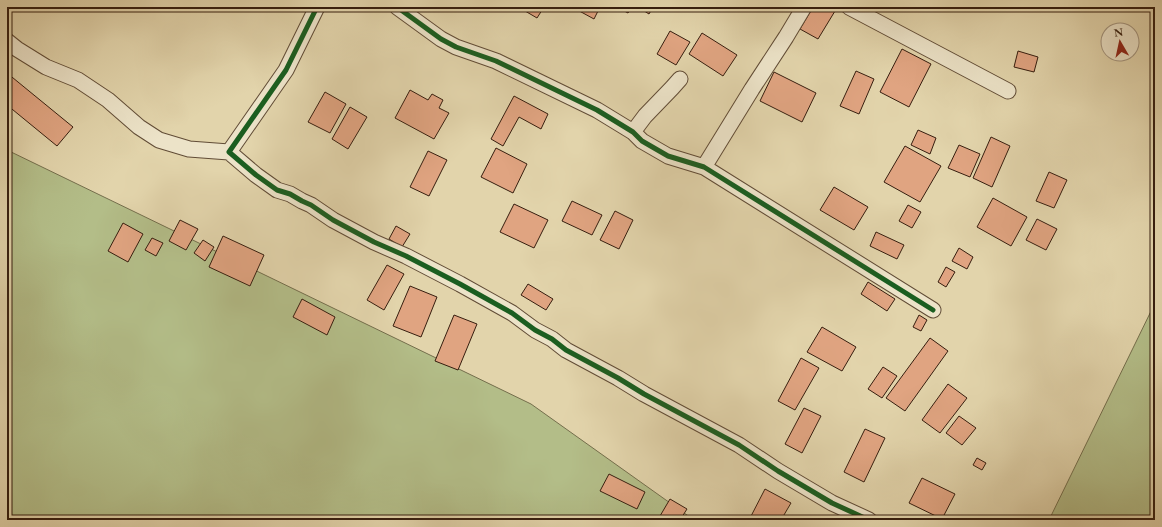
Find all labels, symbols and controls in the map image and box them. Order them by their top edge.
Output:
north arrow [1100,22,1140,62]
text: N [1113,24,1124,40]

